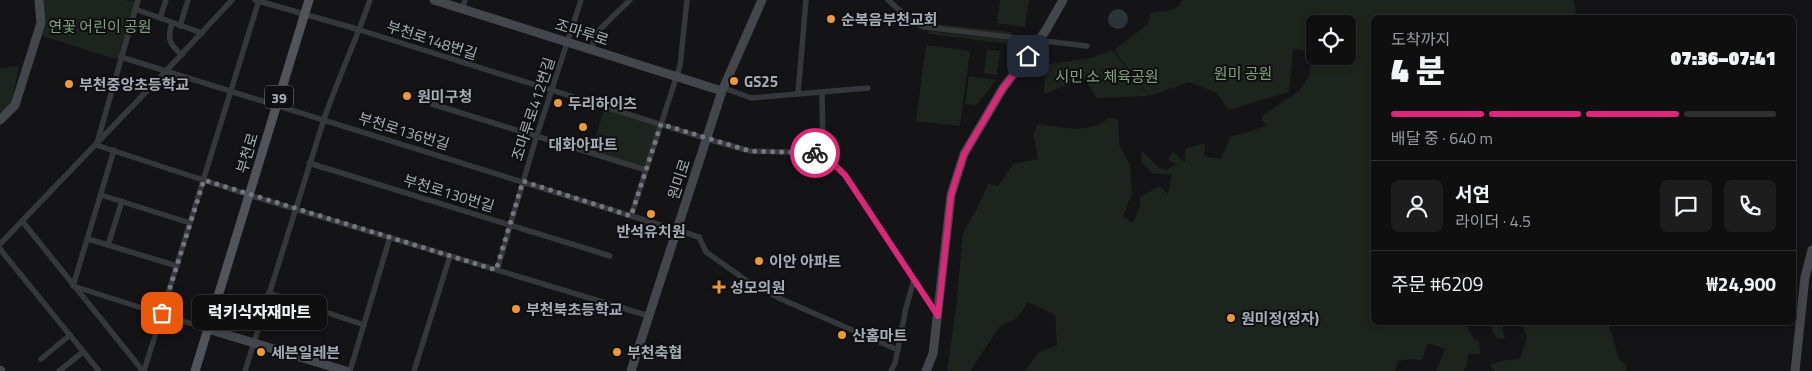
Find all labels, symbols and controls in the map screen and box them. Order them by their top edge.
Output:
place label: 순복음부천교회 [841,8,938,31]
street label: 조마루로 [552,13,612,51]
marker: 순복음부천교회 [825,13,837,25]
park label: 연꽃 어린이 공원 [48,15,152,38]
street label: 부천로148번길 [384,15,480,65]
map controls [1306,15,1356,65]
button: locate [1306,15,1356,65]
text: 도착까지 [1391,27,1450,51]
pin [1007,35,1049,77]
icon: home [1014,42,1042,70]
text: 07:36–07:41 [1671,43,1776,72]
text: 4 분 [1391,46,1445,94]
street label: 조마루로412번길 [505,54,561,164]
park label: 원미 공원 [1214,62,1272,85]
park label: 시민 소 체육공원 [1055,65,1159,88]
place label: GS25 [744,70,778,93]
place label: 부천중앙초등학교 [79,73,190,96]
marker: GS25 [728,75,740,87]
marker: 부천중앙초등학교 [63,78,75,90]
road number: 39 [265,85,293,108]
place label: 원미구청 [417,85,472,108]
marker: 원미구청 [401,90,413,102]
place label: 두리하이츠 [568,92,637,115]
marker: 두리하이츠 [552,97,564,109]
street label: 부천로136번길 [356,106,452,156]
marker: 대화아파트 [577,121,589,133]
text: 배달 중 · 640 m [1391,126,1493,150]
courier [790,128,840,178]
street label: 부천로 [230,130,264,176]
place label: 대화아파트 [548,133,618,156]
icon: bike [801,139,829,167]
street label: 원미로 [662,156,696,202]
street label: 부천로130번길 [401,168,497,218]
text: 서연 [1455,179,1490,208]
button: person [1391,180,1443,232]
button: chat [1660,180,1712,232]
button: phone [1724,180,1776,232]
marker: 반석유치원 [645,208,657,220]
text: 라이더 · 4.5 [1455,209,1531,233]
place label: 반석유치원 [616,220,686,243]
place label: 이안 아파트 [769,250,842,273]
marker: 이안 아파트 [753,255,765,267]
text: 주문 #6209 [1391,269,1483,298]
text: ₩24,900 [1707,269,1776,298]
place label: 성모의원 [730,276,785,299]
marker: 성모의원 [712,280,726,294]
pin [141,292,183,334]
callout: 럭키식자재마트 [192,296,327,330]
place label: 부천북초등학교 [526,298,623,321]
icon: bag [148,299,176,327]
text: 럭키식자재마트 [208,300,311,324]
marker: 부천북초등학교 [510,303,522,315]
place label: 원미정(정자) [1241,307,1320,330]
marker: 원미정(정자) [1225,312,1237,324]
place label: 산홈마트 [852,324,907,347]
marker: 산홈마트 [836,329,848,341]
place label: 세븐일레븐 [271,341,340,364]
place label: 부천축협 [627,341,682,364]
marker: 세븐일레븐 [255,346,267,358]
marker: 부천축협 [611,346,623,358]

